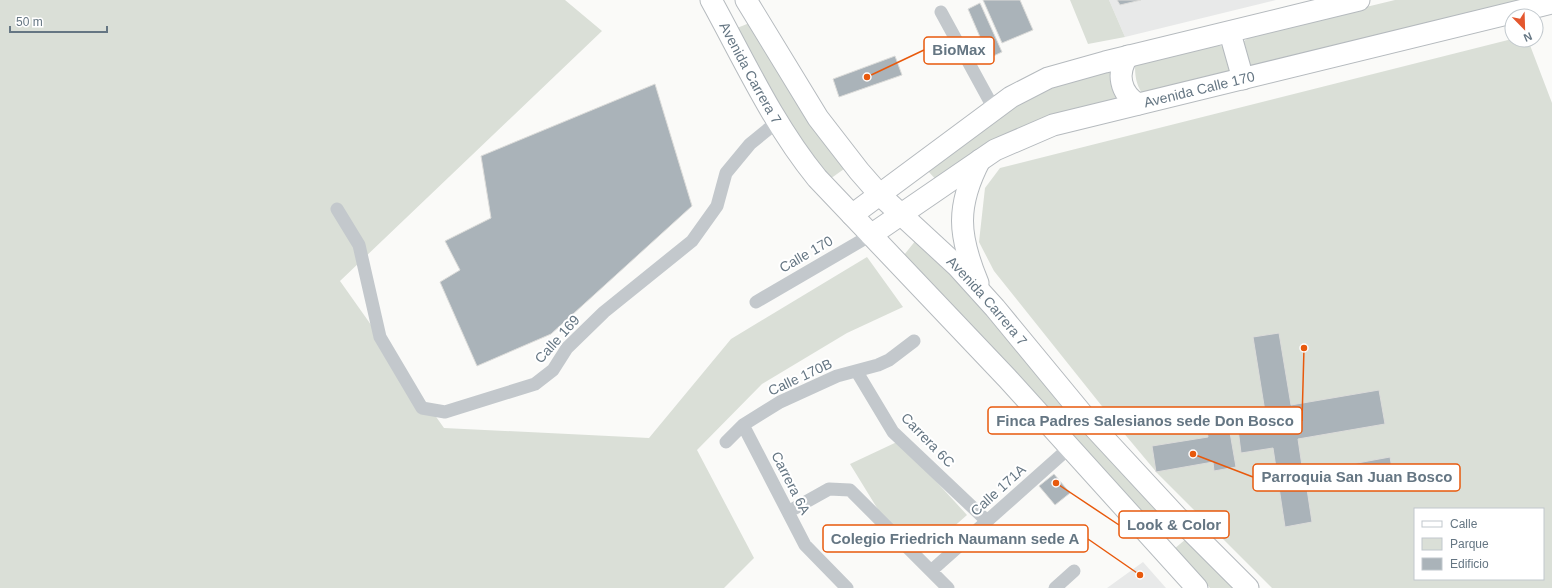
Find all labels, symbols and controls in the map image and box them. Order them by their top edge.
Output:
scale bar [10,8,107,34]
north arrow [1504,8,1544,48]
text: 50 m [16,15,43,29]
street label: Avenida Carrera 7 [716,19,785,127]
text: N [1522,30,1534,44]
callout: BioMax [924,37,994,64]
text: BioMax [932,41,986,58]
street label: Avenida Calle 170 [1142,68,1256,111]
street label: Calle 170 [776,232,836,276]
street label: Avenida Carrera 7 [944,253,1031,349]
street label: Calle 169 [531,312,583,366]
street label: Calle 170B [766,355,834,399]
callout: Finca Padres Salesianos sede Don Bosco [988,407,1302,434]
street label: Carrera 6C [898,410,958,470]
text: Finca Padres Salesianos sede Don Bosco [996,412,1294,429]
street label: Carrera 6A [768,449,814,518]
street label: Calle 171A [967,461,1029,519]
callout: Parroquia San Juan Bosco [1253,464,1460,491]
text: Parroquia San Juan Bosco [1262,468,1452,485]
legend [1414,508,1544,580]
callout: Look & Color [1119,511,1229,538]
text: Look & Color [1127,516,1221,533]
text: Calle [1450,517,1478,531]
callout: Colegio Friedrich Naumann sede A [823,525,1088,552]
text: Colegio Friedrich Naumann sede A [831,530,1079,547]
text: Parque [1450,537,1489,551]
text: Edificio [1450,557,1489,571]

